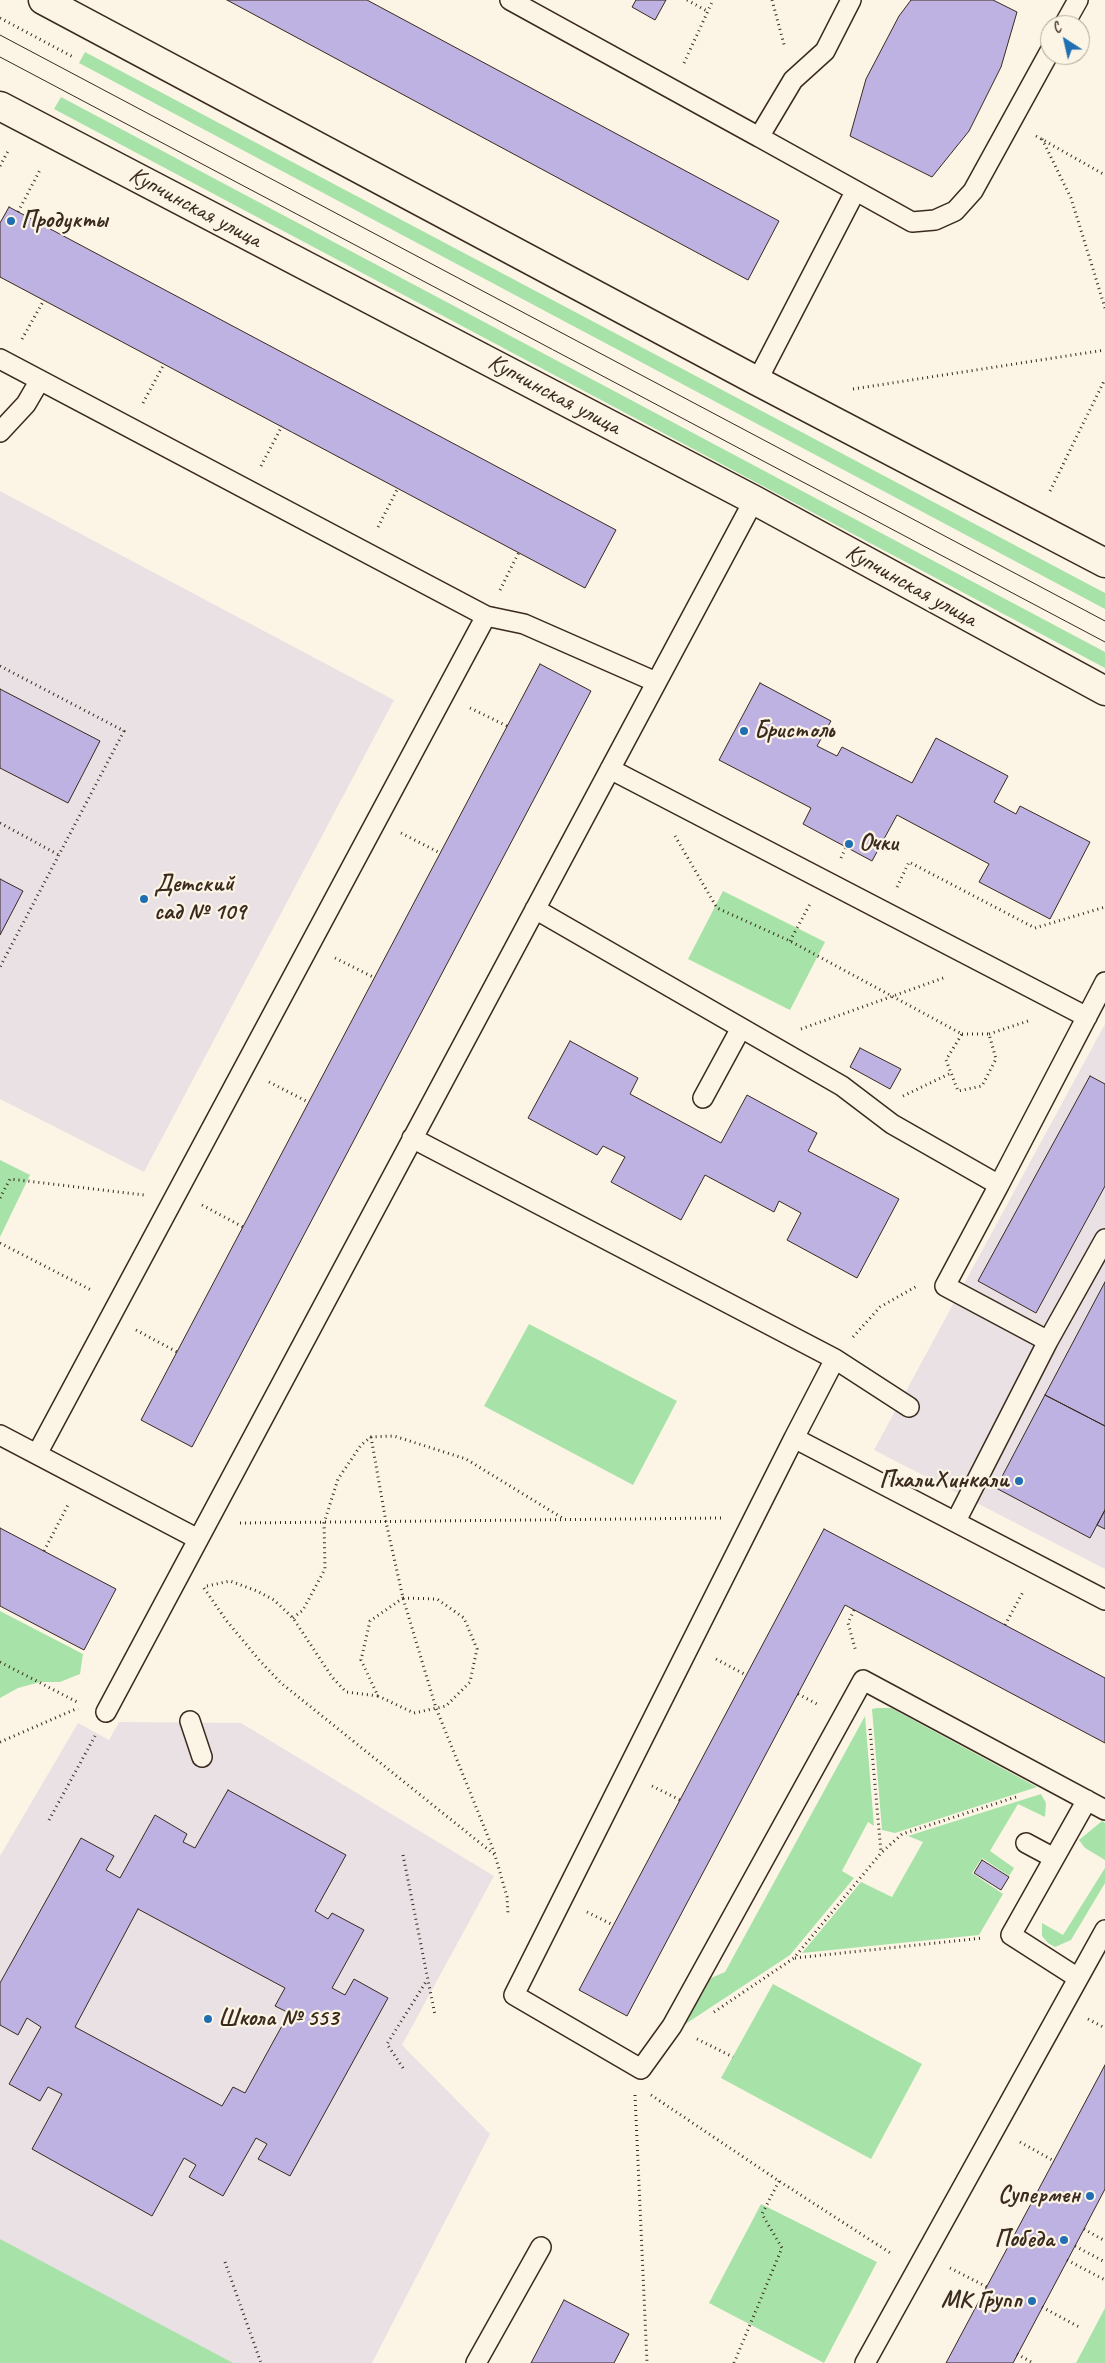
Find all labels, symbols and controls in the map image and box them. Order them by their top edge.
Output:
north arrow [1040,15,1090,65]
text: С [1049,19,1064,37]
street label: Купчинская улица [124,161,266,255]
place label: Продукты [21,207,108,235]
marker: Продукты [5,215,17,227]
street label: Купчинская улица [483,348,625,442]
street label: Купчинская улица [840,538,982,634]
place label: Бристоль [754,717,834,745]
marker: Бристоль [738,725,750,737]
place label: Очки [859,830,898,858]
marker: Очки [843,838,855,850]
place label: Детский сад № 109 [154,871,246,927]
marker: Детский сад № 109 [138,893,150,905]
place label: ПхалиХинкали [879,1467,1009,1495]
marker: ПхалиХинкали [1013,1475,1025,1487]
place label: Школа № 553 [218,2005,338,2033]
marker: Школа № 553 [202,2013,214,2025]
place label: Супермен [998,2182,1080,2210]
marker: Супермен [1084,2190,1096,2202]
place label: Победа [994,2226,1054,2254]
marker: Победа [1058,2234,1070,2246]
place label: МК Групп [941,2287,1022,2315]
marker: МК Групп [1026,2295,1038,2307]

